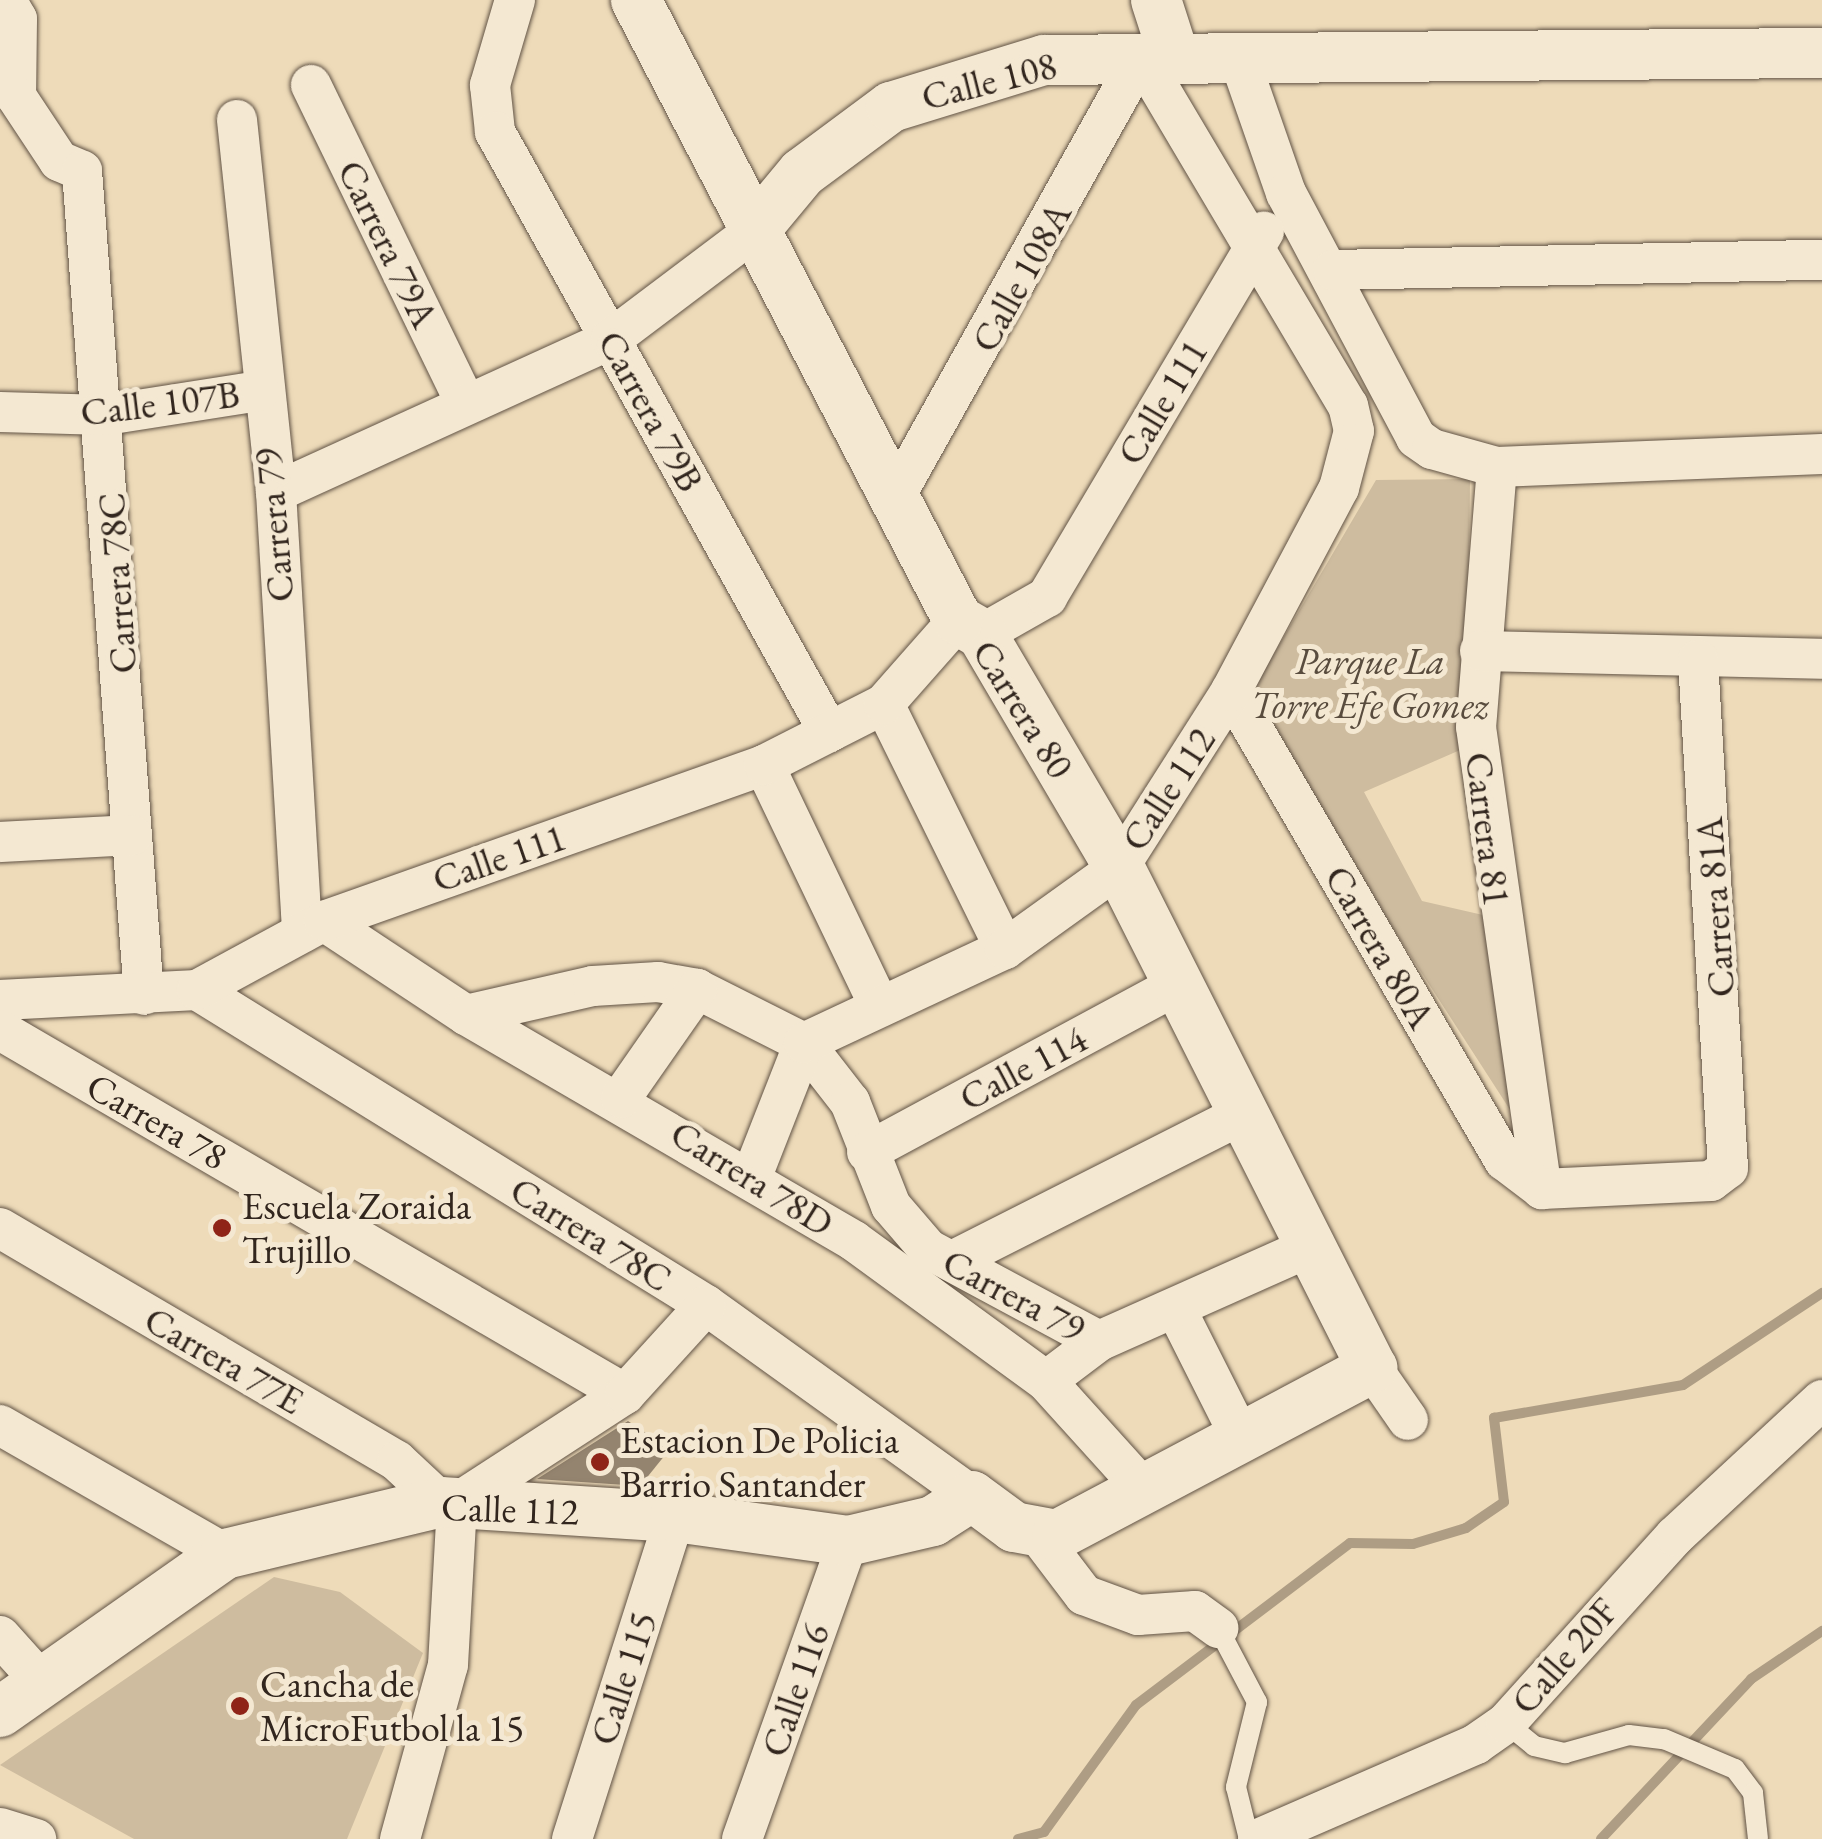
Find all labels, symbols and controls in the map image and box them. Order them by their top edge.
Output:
street label: Calle 108 [917,42,1061,120]
street label: Carrera 79A [328,153,448,335]
street label: Calle 108A [961,194,1081,360]
street label: Carrera 79B [588,323,714,499]
street label: Calle 111 [1107,331,1217,473]
street label: Calle 107B [78,371,242,435]
street label: Carrera 79 [245,446,303,604]
street label: Carrera 78C [88,491,146,675]
street label: Carrera 80 [963,631,1083,787]
park label: Parque La Torre Efe Gomez [1251,638,1489,728]
street label: Calle 112 [1111,719,1225,859]
street label: Carrera 81 [1456,750,1520,908]
street label: Calle 111 [427,814,571,902]
street label: Carrera 81A [1686,815,1744,999]
street label: Carrera 80A [1315,857,1445,1037]
street label: Calle 114 [952,1016,1094,1120]
street label: Carrera 78 [79,1063,235,1179]
street label: Carrera 78D [662,1110,842,1246]
street label: Carrera 78C [502,1167,680,1301]
place label: Escuela Zoraida Trujillo [242,1183,471,1272]
marker: Escuela Zoraida Trujillo [211,1217,233,1239]
street label: Carrera 79 [935,1239,1093,1351]
street label: Carrera 77E [137,1296,311,1424]
place label: Estacion De Policia Barrio Santander [620,1417,899,1506]
marker: Estacion De Policia Barrio Santander [589,1451,611,1473]
street label: Calle 112 [440,1484,580,1534]
street label: Calle 20F [1501,1589,1627,1723]
street label: Calle 115 [580,1606,666,1750]
street label: Calle 116 [751,1618,839,1762]
place label: Cancha de MicroFutbol la 15 [260,1661,524,1750]
marker: Cancha de MicroFutbol la 15 [229,1695,251,1717]

